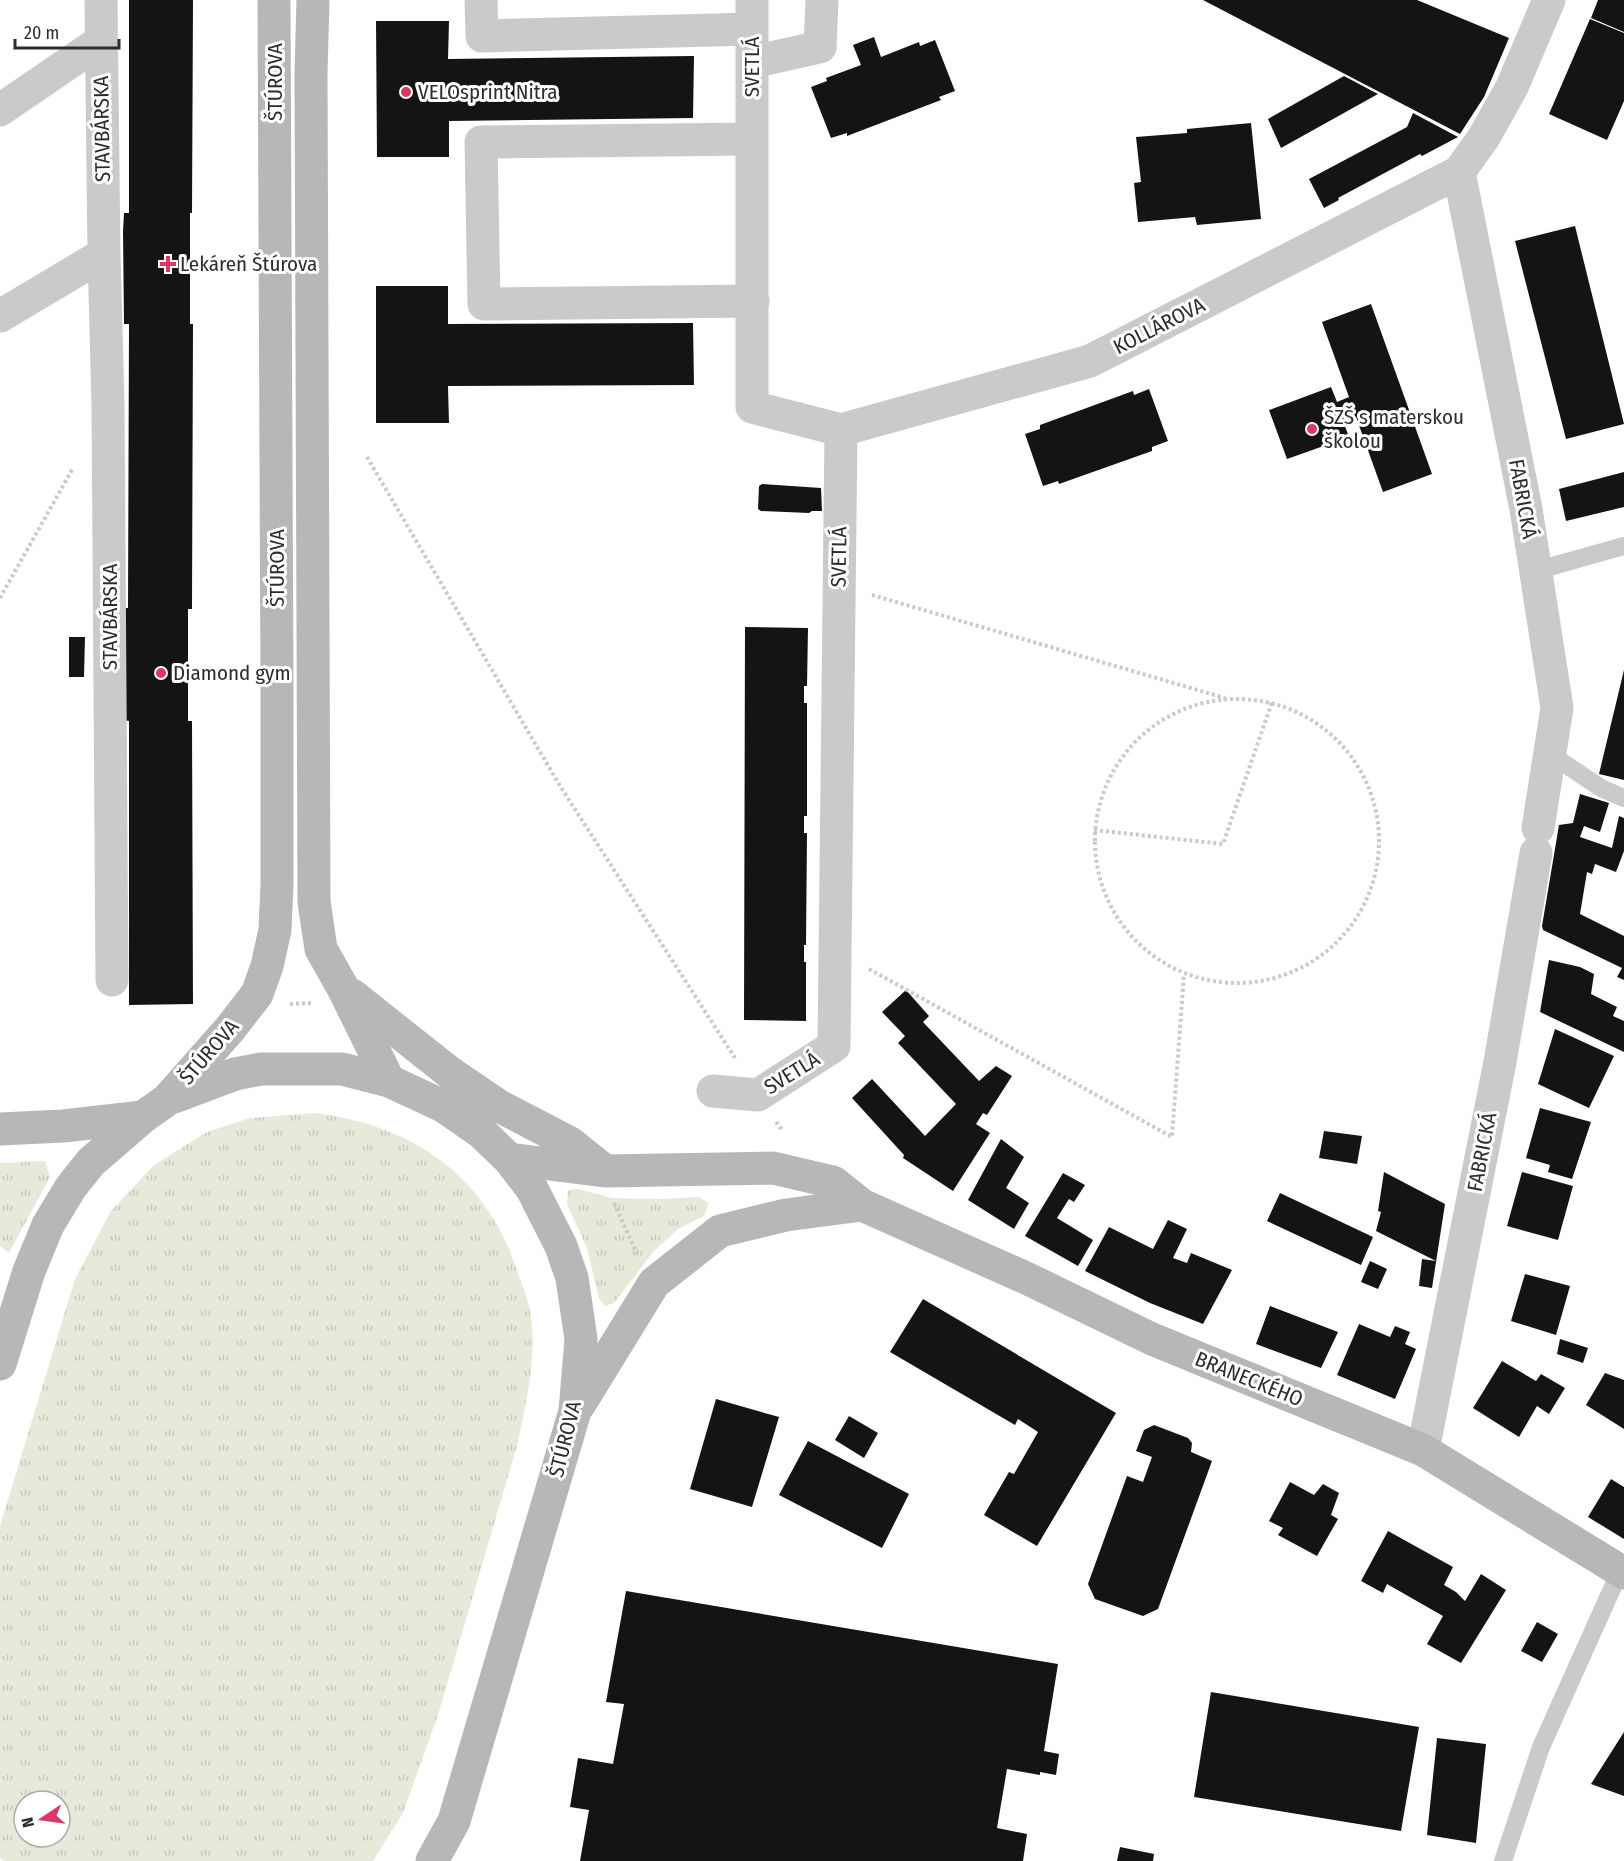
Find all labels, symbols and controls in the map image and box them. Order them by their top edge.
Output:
scale bar [15,12,118,50]
text: 20 m [24,22,59,44]
street label: SVETLÁ [739,37,765,97]
street label: ŠTÚROVA [262,43,288,121]
street label: STAVBÁRSKA [88,76,116,182]
place label: VELOsprint Nitra [418,79,558,105]
marker: VELOsprint Nitra [399,85,413,99]
place label: Lekáreň Štúrova [180,251,317,277]
marker: Lekáreň Štúrova [161,257,175,271]
street label: KOLLÁROVA [1109,292,1209,360]
place label: ŠZŠ s materskou školou [1324,404,1464,454]
marker: ŠZŠ s materskou školou [1305,422,1319,436]
street label: FABRICKÁ [1503,457,1543,541]
street label: SVETLÁ [825,526,853,588]
street label: ŠTÚROVA [264,529,290,607]
street label: STAVBÁRSKA [97,564,123,670]
place label: Diamond gym [173,660,291,686]
marker: Diamond gym [154,666,168,680]
street label: ŠTÚROVA [174,1014,244,1090]
street label: SVETLÁ [759,1046,825,1100]
street label: FABRICKÁ [1462,1110,1502,1194]
street label: BRANECKÉHO [1191,1346,1307,1412]
street label: ŠTÚROVA [543,1398,587,1480]
north arrow [12,1789,72,1849]
text: N [18,1815,38,1829]

